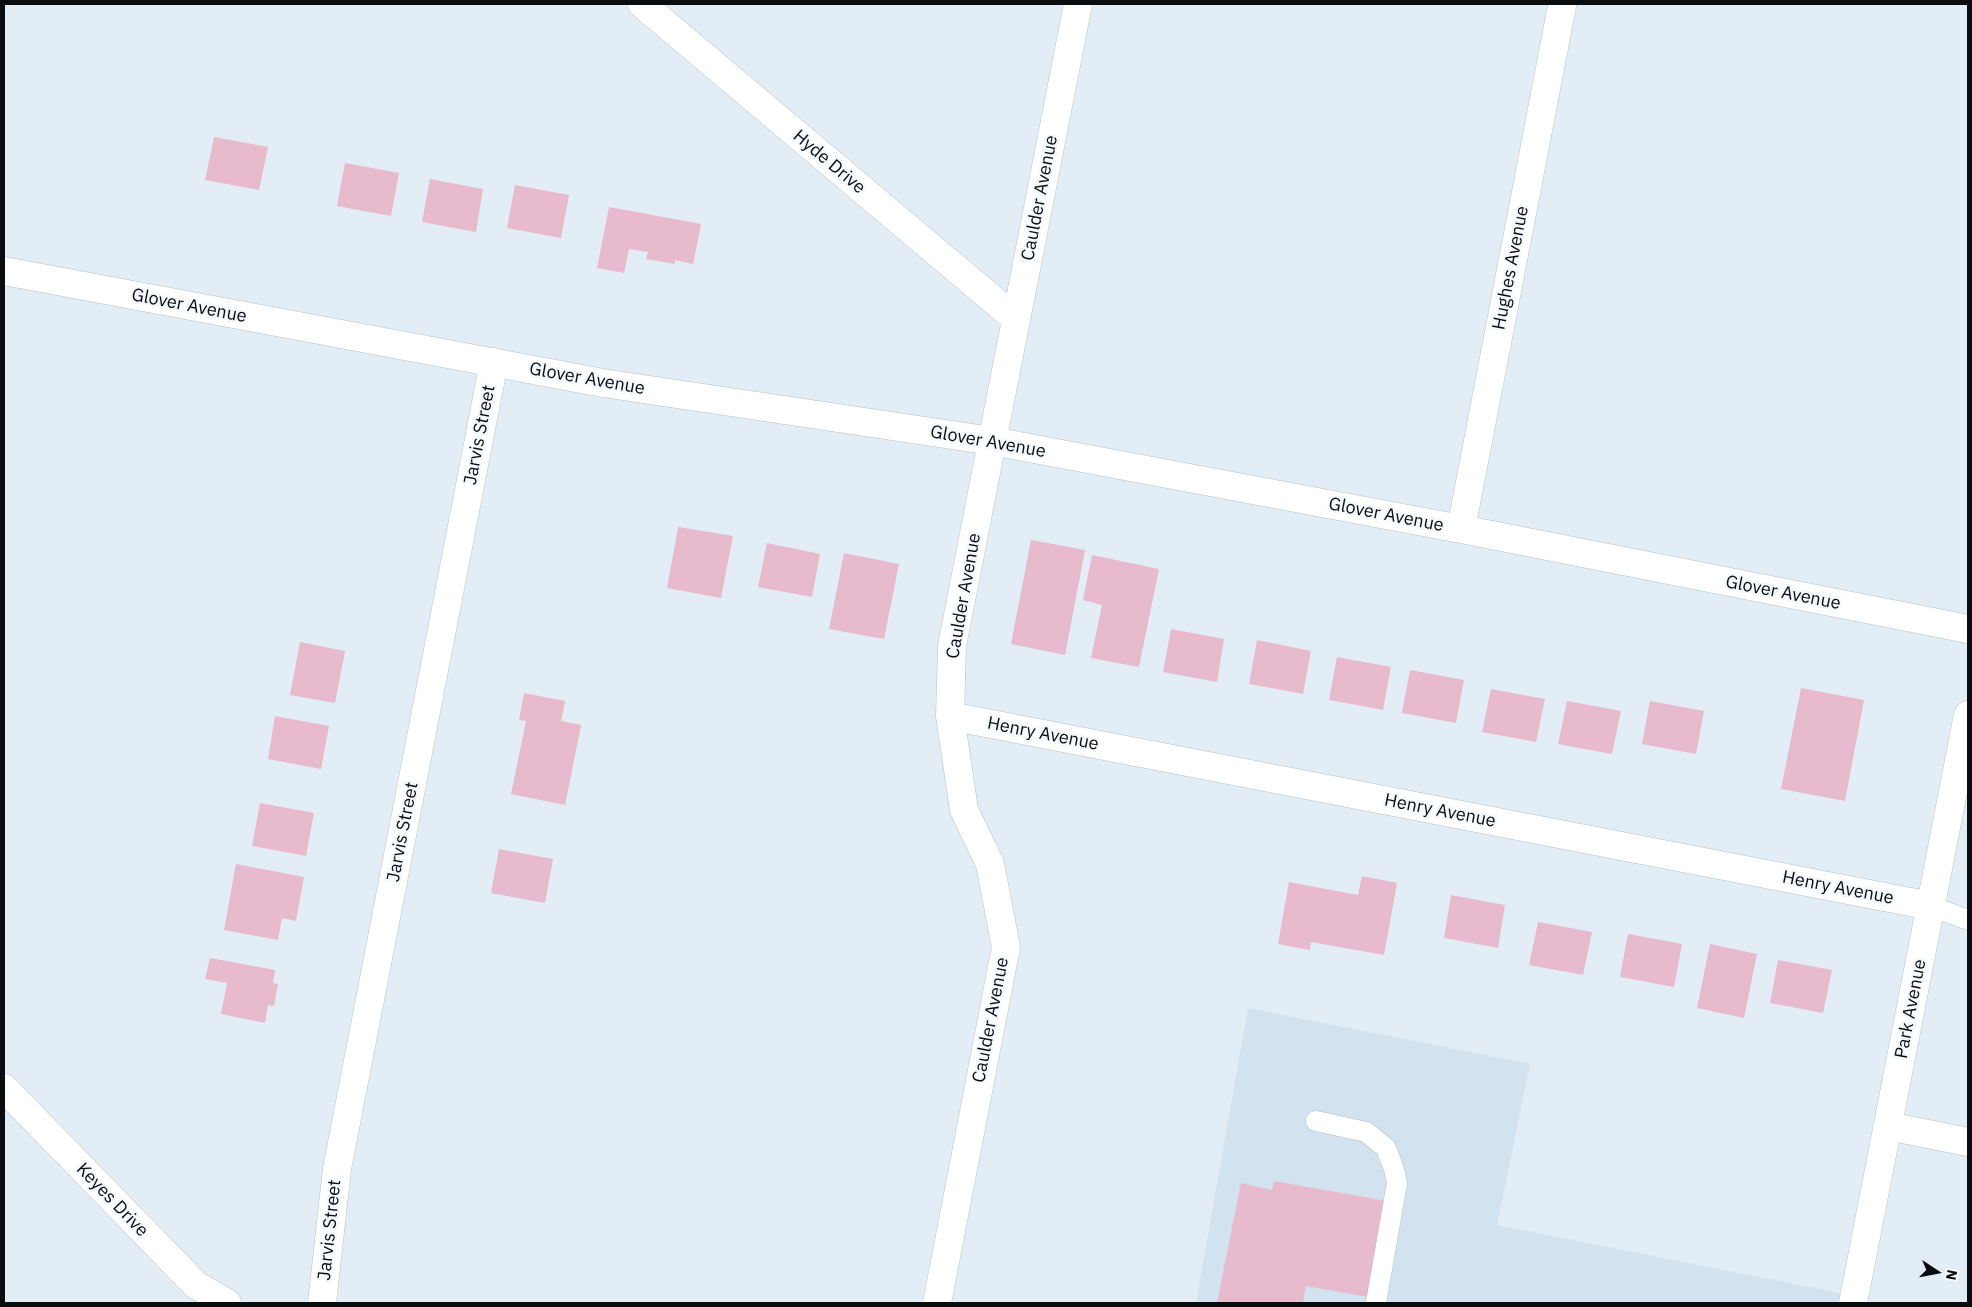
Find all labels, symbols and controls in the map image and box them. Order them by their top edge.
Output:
street label: Hyde Drive [788,125,870,199]
street label: Caulder Avenue [1017,134,1063,262]
street label: Hughes Avenue [1488,204,1534,332]
street label: Glover Avenue [130,284,248,328]
street label: Glover Avenue [528,358,646,400]
street label: Jarvis Street [460,383,500,487]
street label: Glover Avenue [929,421,1047,463]
street label: Glover Avenue [1327,493,1445,537]
street label: Caulder Avenue [942,531,986,661]
street label: Glover Avenue [1724,571,1842,615]
street label: Henry Avenue [986,713,1100,755]
street label: Jarvis Street [383,780,423,884]
street label: Henry Avenue [1383,790,1497,832]
street label: Henry Avenue [1781,867,1895,909]
street label: Caulder Avenue [968,956,1014,1084]
street label: Park Avenue [1891,957,1931,1061]
street label: Keyes Drive [71,1159,153,1241]
street label: Jarvis Street [314,1178,346,1282]
north arrow [1912,1247,1962,1297]
text: N [1942,1268,1962,1282]

